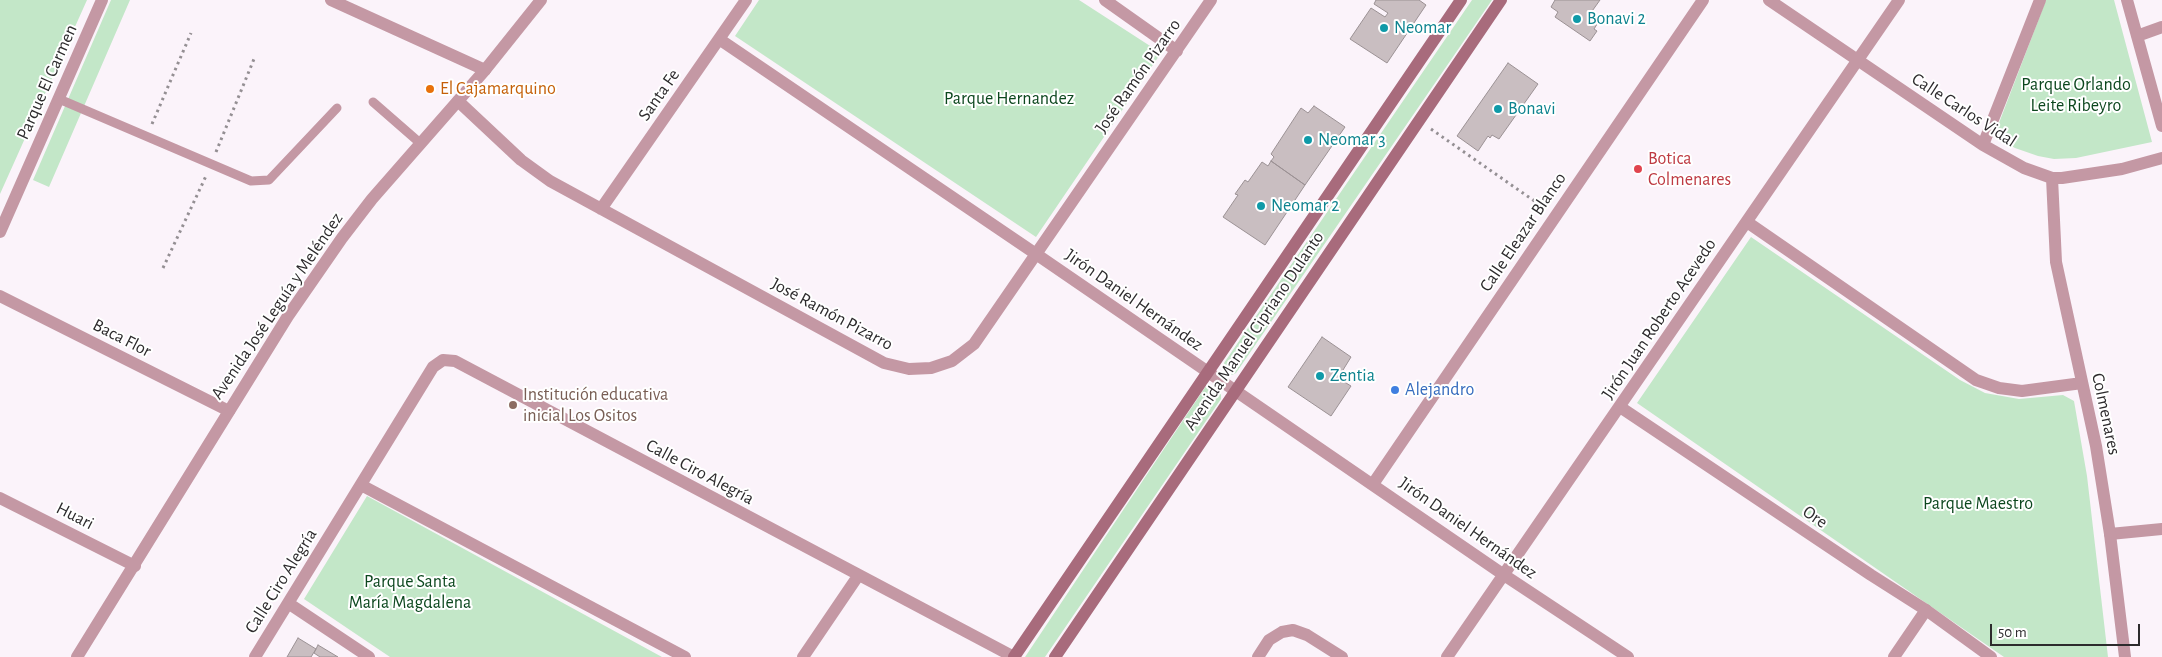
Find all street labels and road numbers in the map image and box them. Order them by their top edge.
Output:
street label: José Ramón Pizarro [1090,15,1186,137]
street label: Parque El Carmen [12,21,82,143]
street label: Santa Fe [634,65,684,125]
street label: Calle Carlos Vidal [1908,68,2020,152]
street label: Calle Eleazar Blanco [1475,168,1571,296]
street label: Avenida José Leguía y Meléndez [206,208,348,404]
street label: Avenida Manuel Cipriano Dulanto [1179,227,1329,435]
street label: Jirón Juan Roberto Acevedo [1597,234,1721,404]
street label: Jirón Daniel Hernández [1061,244,1207,356]
street label: José Ramón Pizarro [767,273,897,355]
street label: Baca Flor [89,314,155,362]
street label: Colmenares [2087,371,2125,457]
street label: Calle Ciro Alegría [642,434,758,510]
street label: Jirón Daniel Hernández [1395,472,1541,584]
street label: Huari [52,497,98,535]
street label: Ore [1798,501,1832,533]
street label: Calle Ciro Alegría [240,525,322,637]

